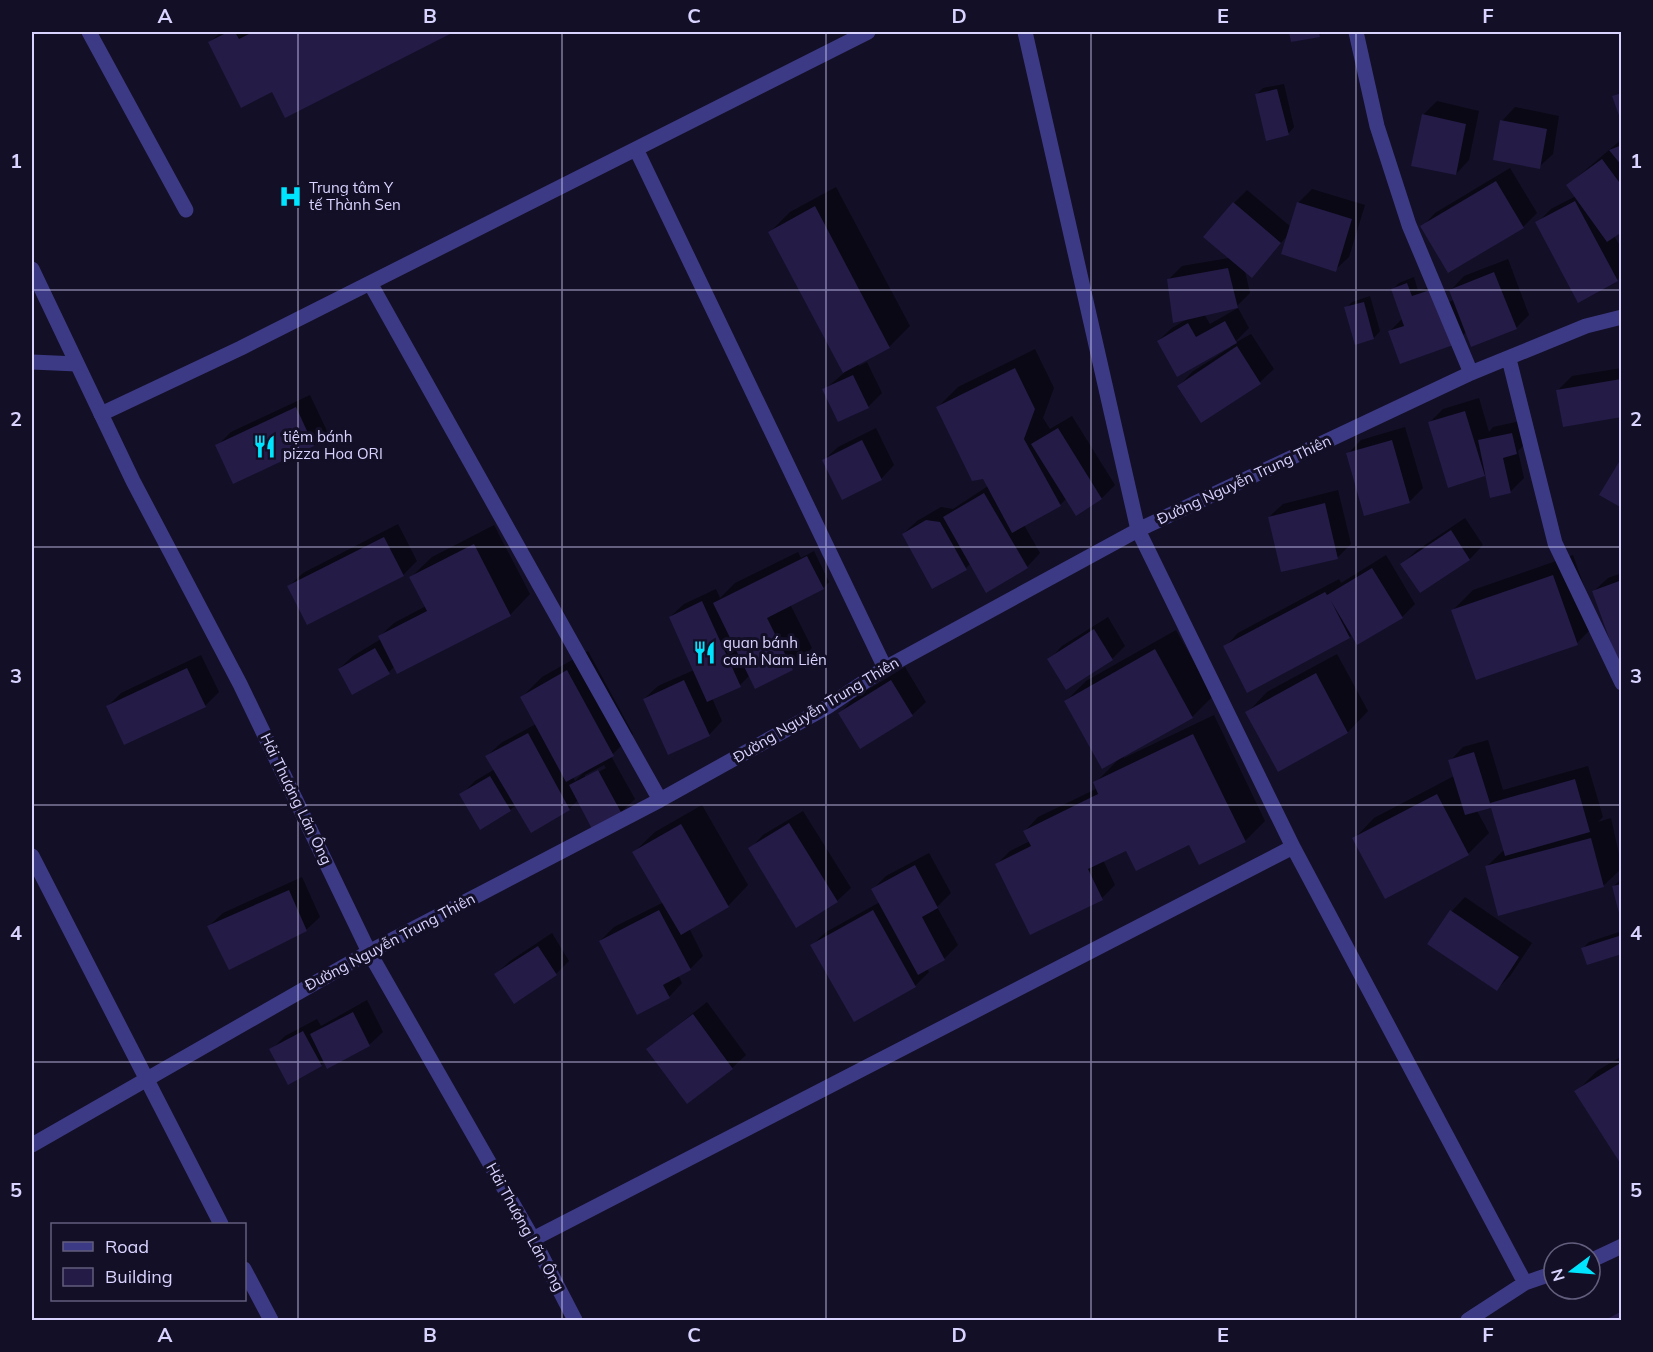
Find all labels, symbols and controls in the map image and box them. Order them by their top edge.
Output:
text: A [158,3,173,28]
text: B [423,3,437,28]
text: C [687,3,701,28]
text: D [951,3,967,28]
text: E [1217,3,1229,28]
text: F [1482,3,1494,28]
text: 1 [10,148,22,173]
text: 1 [1630,148,1642,173]
place label: Trung tâm Y tế Thành Sen [309,178,401,214]
hospital icon: Trung tâm Y tế Thành Sen [278,184,304,210]
text: 2 [10,406,22,431]
text: 2 [1630,406,1642,431]
place label: tiệm bánh pizza Hoa ORI [283,427,383,463]
street label: Đường Nguyễn Trung Thiên [1154,431,1334,528]
restaurant icon: tiệm bánh pizza Hoa ORI [252,433,278,459]
place label: quan bánh canh Nam Liên [723,633,827,669]
restaurant icon: quan bánh canh Nam Liên [692,639,718,665]
street label: Đường Nguyễn Trung Thiên [729,653,902,767]
text: 3 [10,663,22,688]
text: 3 [1630,663,1642,688]
street label: Hải Thượng Lãn Ông [256,730,337,868]
street label: Đường Nguyễn Trung Thiên [301,889,478,995]
text: 4 [10,920,22,945]
text: 4 [1630,920,1642,945]
street label: Hải Thượng Lãn Ông [482,1159,569,1294]
text: 5 [10,1177,22,1202]
text: 5 [1630,1177,1642,1202]
legend [51,1223,246,1301]
text: Road [105,1235,149,1258]
north arrow [1542,1241,1602,1301]
text: Building [105,1265,173,1288]
text: N [1546,1267,1569,1284]
text: A [158,1322,173,1347]
text: B [423,1322,437,1347]
text: C [687,1322,701,1347]
text: D [951,1322,967,1347]
text: E [1217,1322,1229,1347]
text: F [1482,1322,1494,1347]

